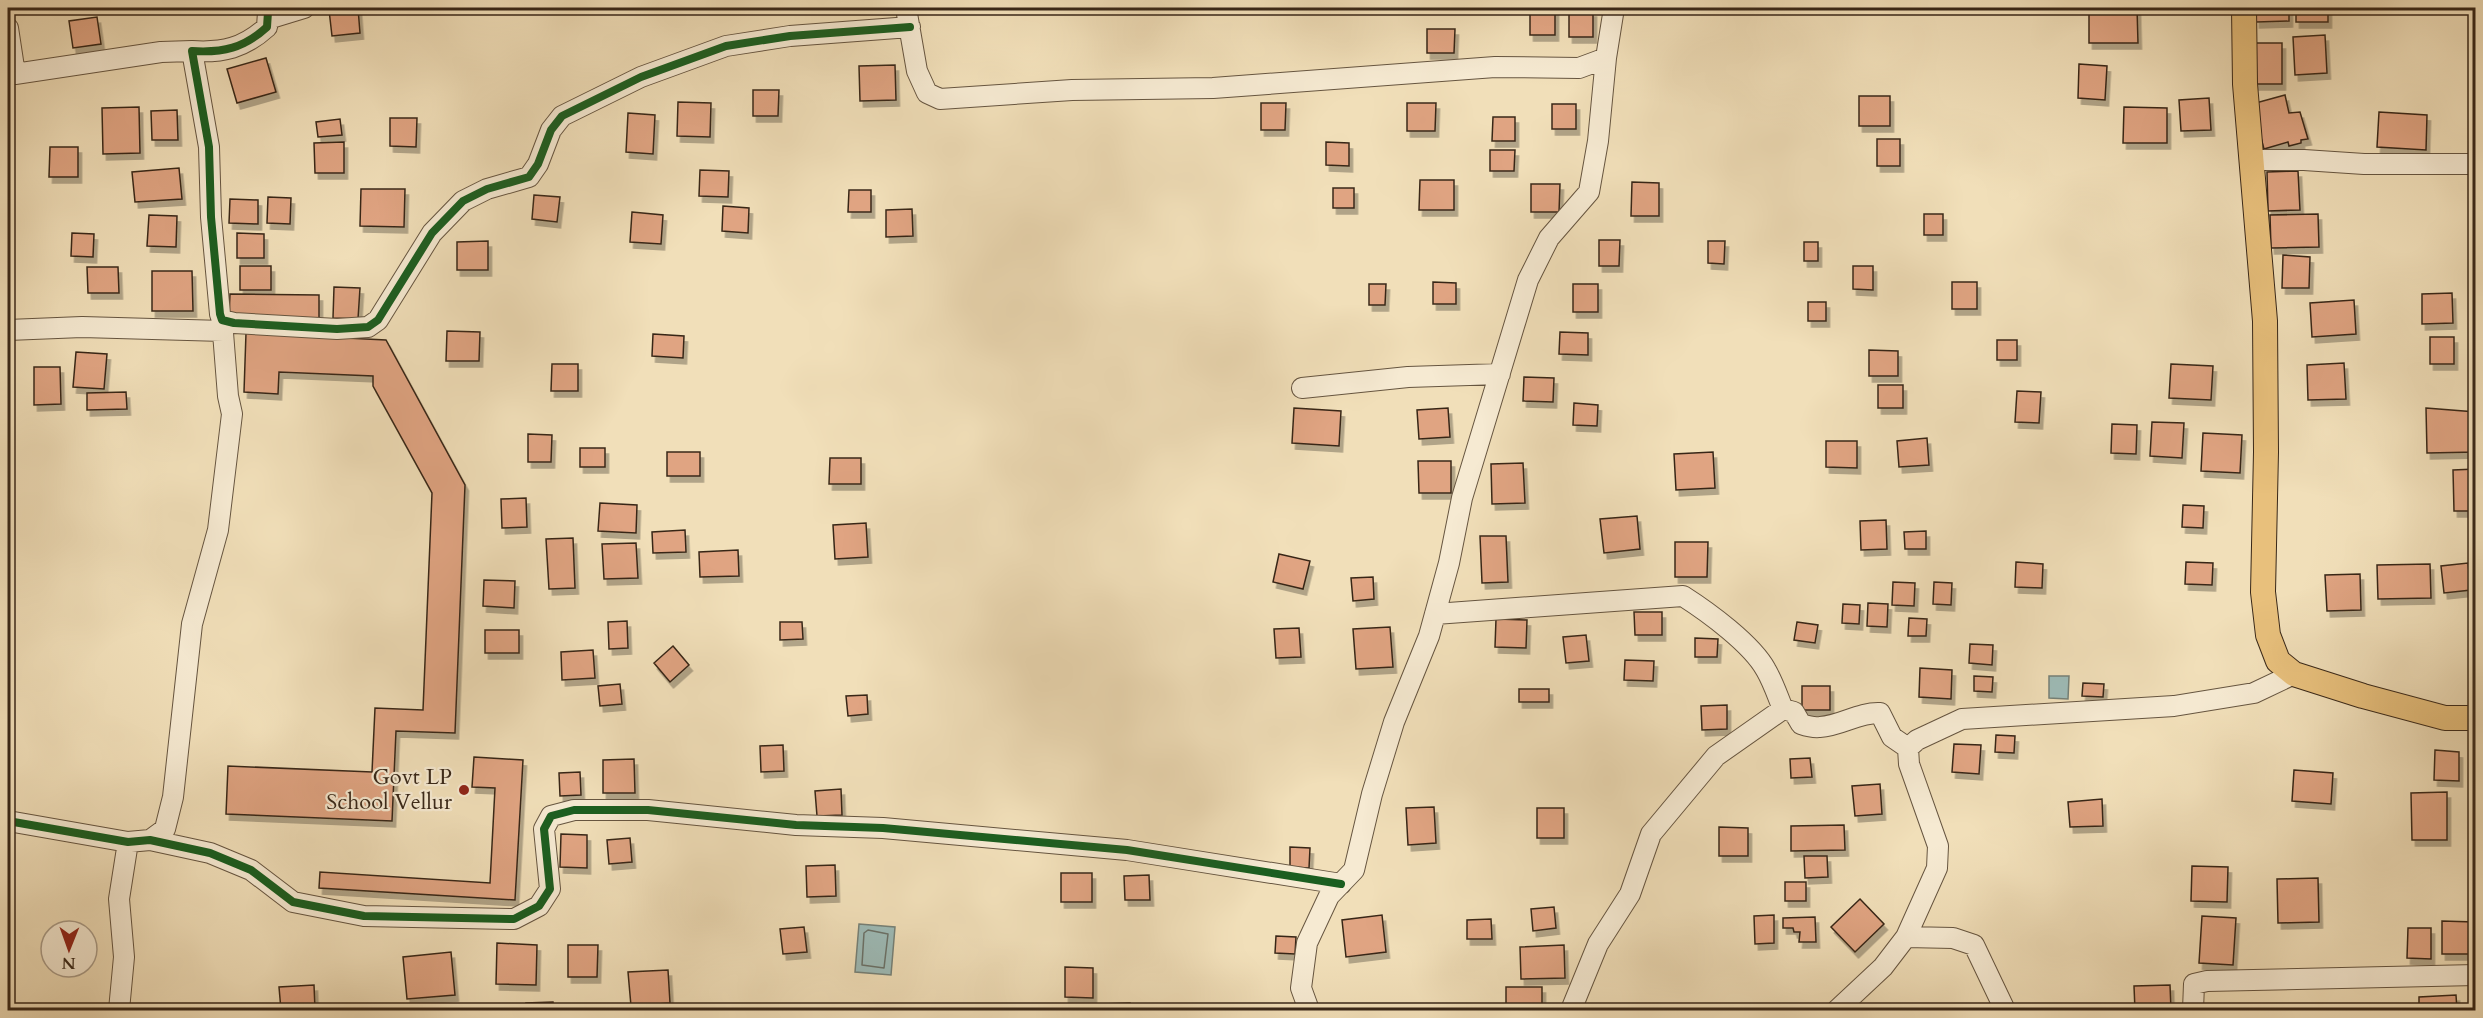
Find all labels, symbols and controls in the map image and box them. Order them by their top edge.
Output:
place label: Govt LP School Vellur [326,762,453,817]
marker: Govt LP School Vellur [457,783,471,797]
north arrow [39,919,99,979]
text: N [62,952,76,974]

